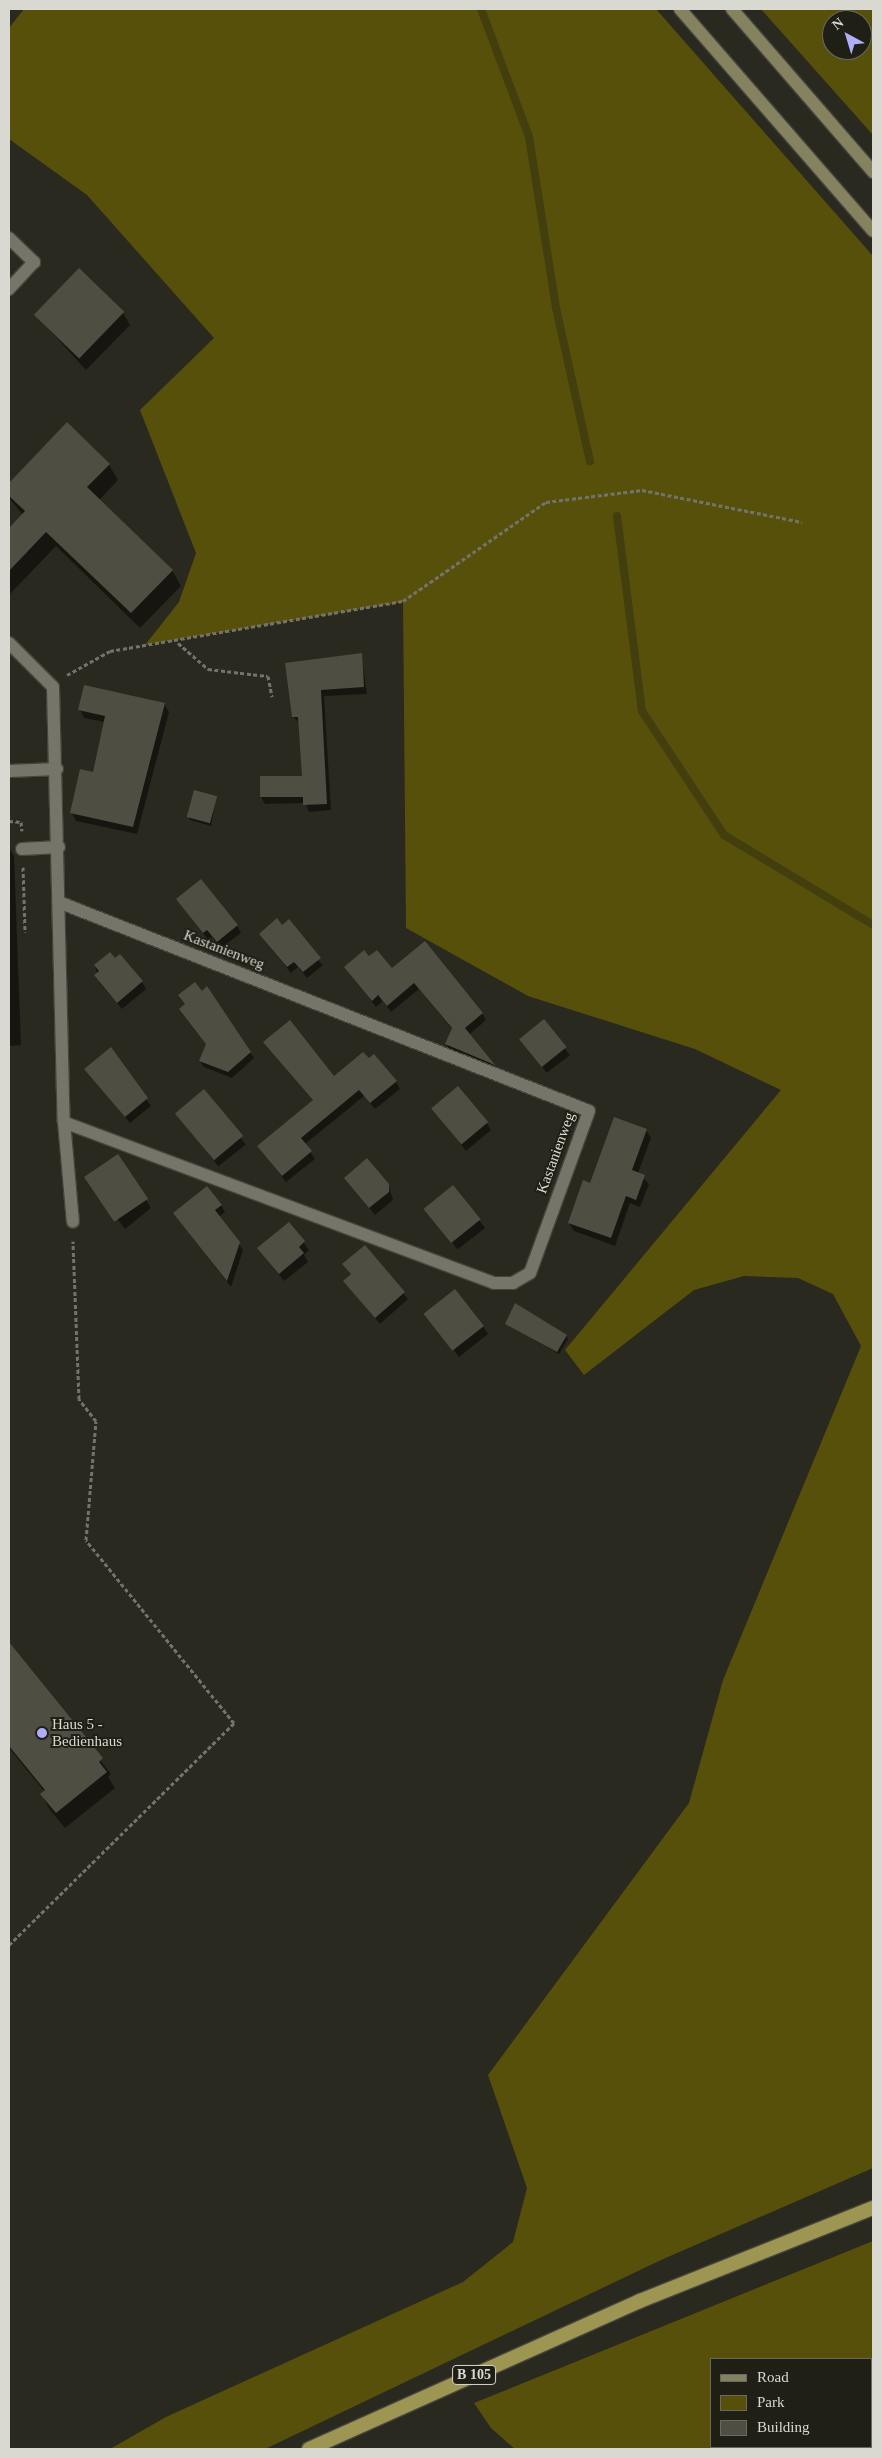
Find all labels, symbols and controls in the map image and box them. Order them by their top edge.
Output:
north arrow [822,10,872,60]
text: N [829,15,847,33]
street label: Kastanienweg [181,926,267,974]
street label: Kastanienweg [533,1110,579,1196]
place label: Haus 5 - Bedienhaus [52,1715,122,1750]
marker: Haus 5 - Bedienhaus [36,1727,48,1739]
legend [710,2358,872,2448]
road number: B 105 [452,2364,496,2386]
text: Road [757,2369,789,2385]
text: Park [757,2394,785,2410]
text: Building [757,2419,810,2435]

